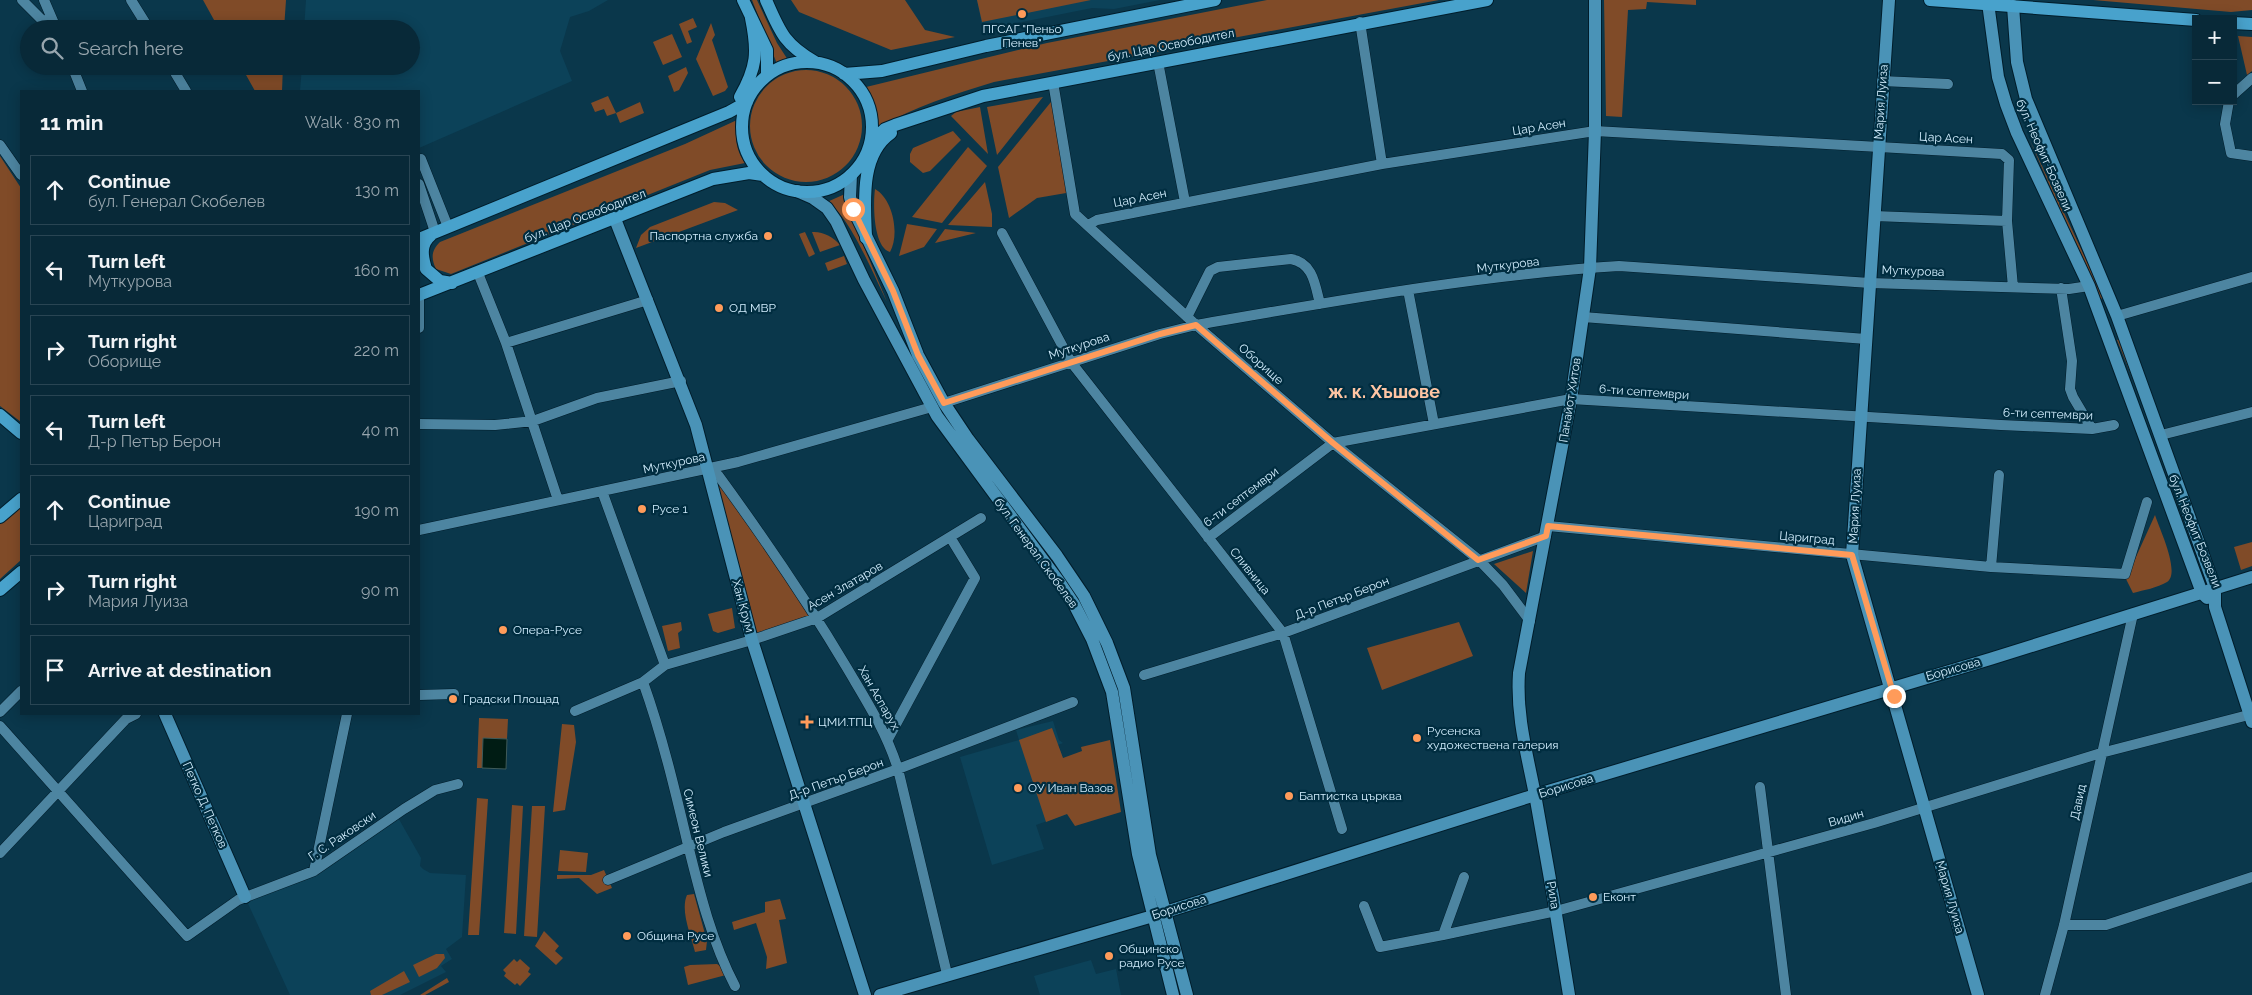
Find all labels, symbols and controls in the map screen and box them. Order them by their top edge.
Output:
marker: ПГСАГ "Пеньо Пенев" [1016,8,1028,20]
map controls [2192,15,2237,105]
button: + [2192,15,2237,60]
search box [20,20,420,75]
place label: ПГСАГ "Пеньо Пенев" [982,22,1062,50]
street label: бул. Цар Освободител [1106,26,1236,64]
icon: search [38,34,66,62]
text: Search here [78,37,184,59]
button: − [2192,60,2237,105]
street label: Мария Луиза [1871,64,1891,140]
street label: бул. Неофит Бозвели [2013,97,2075,213]
text: 11 min [40,110,103,135]
text: Walk · 830 m [305,113,400,132]
street label: Цар Асен [1511,116,1567,138]
street label: Цар Асен [1919,130,1973,146]
text: Continue [88,170,171,192]
icon: ahead [41,176,69,204]
text: 130 m [355,181,399,200]
street label: бул. Цар Освободител [522,186,648,246]
street label: Цар Асен [1112,186,1168,210]
text: бул. Генерал Скобелев [88,192,265,211]
route start [842,198,865,221]
place label: Паспортна служба [649,229,758,243]
marker: Паспортна служба [762,230,774,242]
text: Turn left [88,250,165,272]
street label: Муткурова [1476,254,1540,276]
icon: left [41,256,69,284]
text: 160 m [354,261,399,280]
street label: Муткурова [1881,263,1945,279]
text: Муткурова [88,272,172,291]
place label: ОД МВР [729,301,777,315]
marker: ОД МВР [713,302,725,314]
text: Turn right [88,330,177,352]
street label: Муткурова [1047,330,1111,362]
icon: right [41,336,69,364]
text: 220 m [354,341,399,360]
street label: Оборище [1236,341,1286,387]
text: Оборище [88,352,161,371]
street label: Панайот Хитов [1556,357,1584,443]
district label: ж. к. Хъшове [1328,381,1440,402]
street label: 6-ти септември [1598,382,1690,402]
street label: 6-ти септември [2003,405,2093,423]
text: Turn left [88,410,165,432]
icon: left [41,416,69,444]
text: 40 m [362,421,399,440]
text: Д-р Петър Берон [88,432,221,451]
street label: Муткурова [642,450,706,476]
street label: 6-ти септември [1201,464,1281,530]
street label: Мария Луиза [1846,468,1864,544]
street label: бул. Неофит Бозвели [2166,472,2224,590]
text: Continue [88,490,171,512]
street label: бул. Генерал Скобелев [991,495,1081,611]
icon: ahead [41,496,69,524]
text: 190 m [354,501,399,520]
place label: Русе 1 [652,502,688,516]
marker: Русе 1 [636,503,648,515]
text: Цариград [88,512,162,531]
street label: Цариград [1779,529,1835,547]
street label: Сливница [1227,545,1273,597]
street label: Асен Златаров [805,559,885,613]
text: Turn right [88,570,177,592]
street label: Д-р Петър Берон [1293,574,1391,622]
icon: right [41,576,69,604]
street label: Хан Крум [729,578,757,634]
text: 90 m [361,581,399,600]
text: Мария Луиза [88,592,188,611]
place label: Опера-Русе [513,623,582,637]
marker: Опера-Русе [497,624,509,636]
street label: Борисова [1924,655,1982,683]
icon: arrive [41,656,69,684]
text: Arrive at destination [88,659,272,681]
street label: Хан Аспарух [855,664,903,732]
route end [1883,685,1906,708]
place label: Градски Площад [463,692,559,706]
marker: Градски Площад [447,693,459,705]
marker: ЦМИ.ТПЦ [800,715,814,729]
place label: ЦМИ.ТПЦ [818,715,873,729]
place label: Русенска художествена галерия [1427,724,1559,752]
marker: Русенска художествена галерия [1411,732,1423,744]
street label: Д-р Петър Берон [787,755,885,803]
street label: Петко Д. Петков [180,760,230,850]
street label: Борисова [1537,771,1595,801]
place label: ОУ Иван Вазов [1028,781,1113,795]
marker: ОУ Иван Вазов [1012,782,1024,794]
street label: Давид [2067,783,2089,821]
street label: Симеон Велики [680,787,716,879]
place label: Баптистка църква [1299,789,1402,803]
marker: Баптистка църква [1283,790,1295,802]
street label: Видин [1827,806,1865,830]
street label: Г. С. Раковски [306,808,378,864]
street label: Мария Луиза [1933,859,1967,935]
street label: Рила [1544,880,1562,910]
place label: Еконт [1603,890,1636,904]
marker: Еконт [1587,891,1599,903]
street label: Борисова [1150,892,1208,922]
place label: Община Русе [637,929,714,943]
marker: Община Русе [621,930,633,942]
place label: Общинско радио Русе [1119,942,1185,970]
marker: Общинско радио Русе [1103,950,1115,962]

